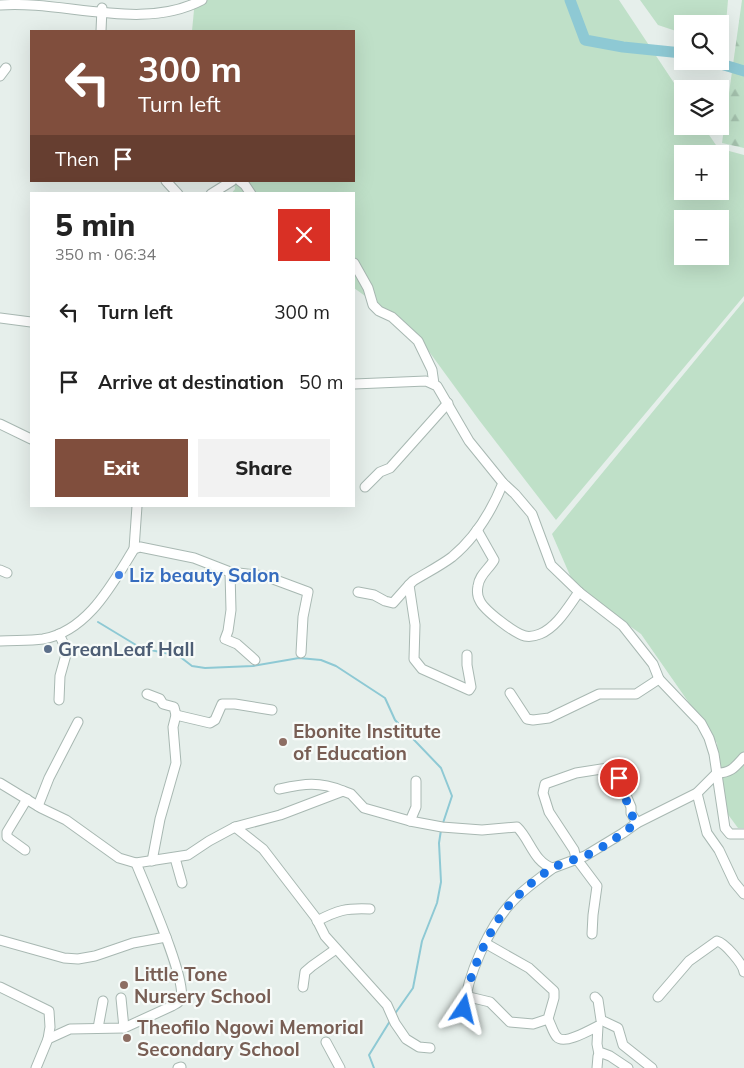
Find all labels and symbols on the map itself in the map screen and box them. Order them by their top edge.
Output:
place label: Liz beauty Salon [129,563,280,587]
marker: Liz beauty Salon [113,569,125,581]
place label: GreanLeaf Hall [58,637,194,661]
marker: GreanLeaf Hall [42,643,54,655]
place label: Ebonite Institute of Education [293,719,441,765]
marker: Ebonite Institute of Education [277,736,289,748]
pin [598,757,640,799]
place label: Little Tone Nursery School [134,962,271,1008]
marker: Little Tone Nursery School [118,979,130,991]
position arrow [437,982,489,1034]
place label: Theofilo Ngowi Memorial Secondary School [137,1015,364,1061]
marker: Theofilo Ngowi Memorial Secondary School [121,1032,133,1044]

